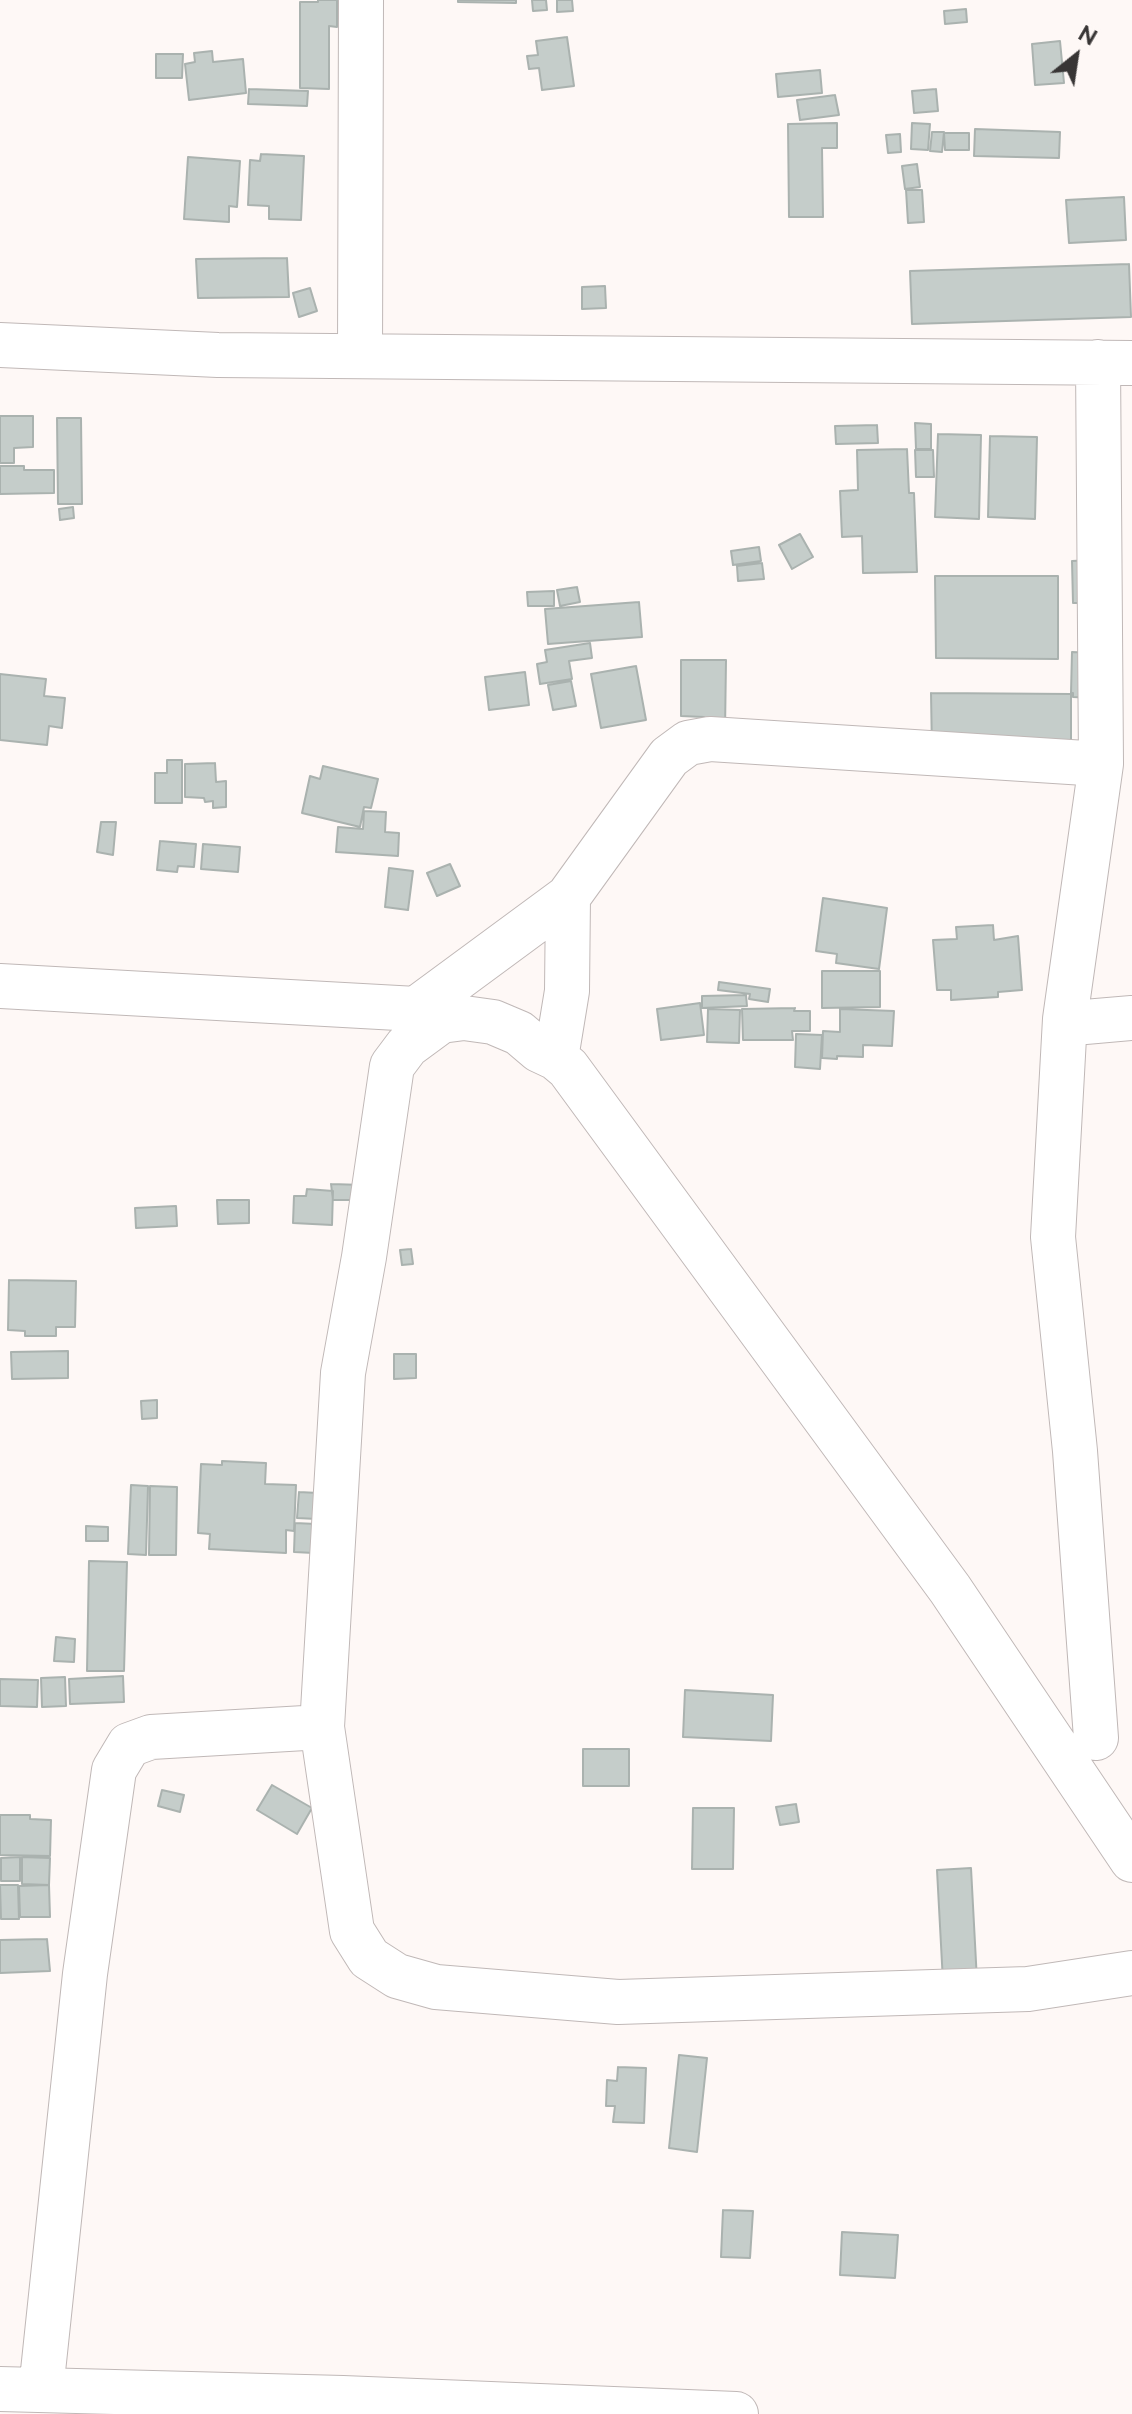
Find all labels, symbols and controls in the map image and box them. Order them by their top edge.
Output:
north arrow [1036,16,1116,96]
text: N [1074,20,1102,51]

